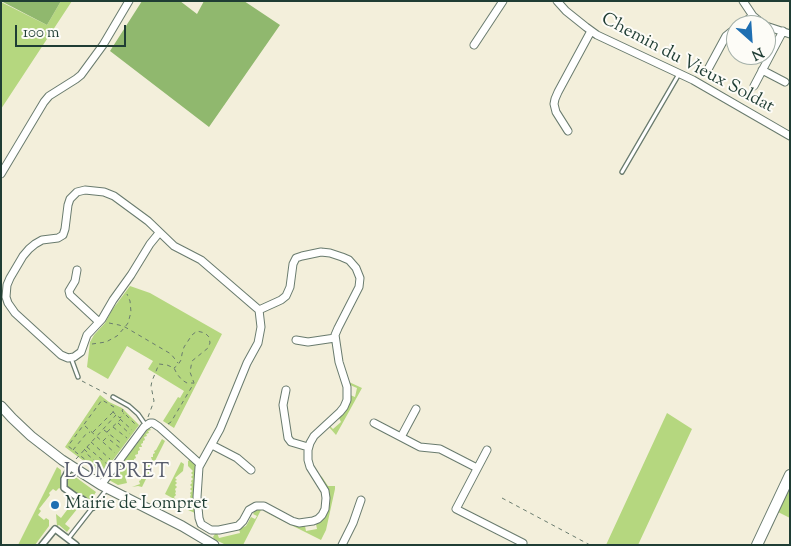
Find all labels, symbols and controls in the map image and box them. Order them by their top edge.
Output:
street label: Chemin du Vieux Soldat [597,9,777,119]
scale bar [18,15,129,47]
north arrow [726,15,776,65]
text: 100 m [23,23,59,44]
text: N [748,41,767,64]
district label: LOMPRET [63,462,171,486]
place label: Mairie de Lompret [65,494,208,516]
marker: Mairie de Lompret [49,499,61,511]

